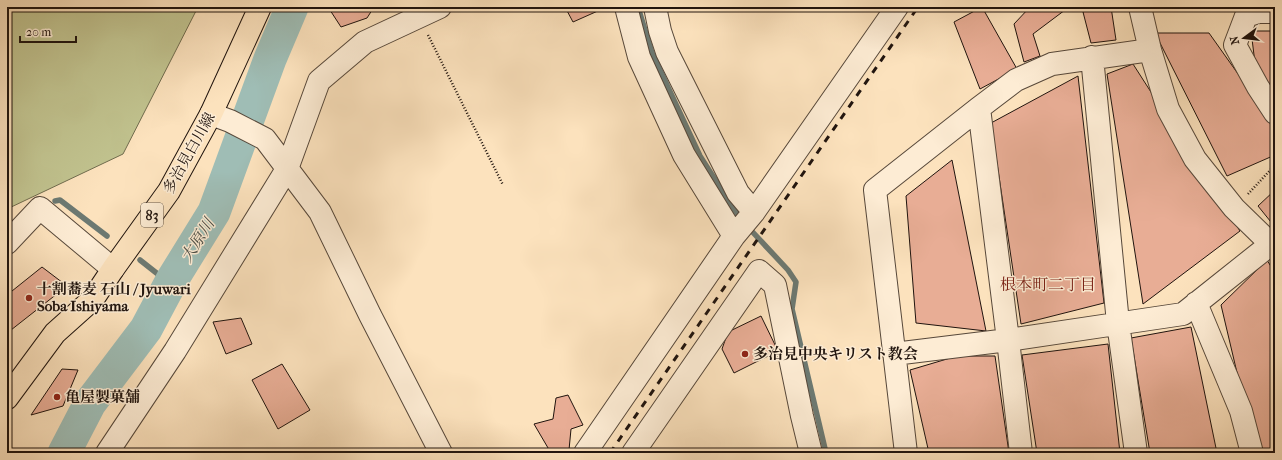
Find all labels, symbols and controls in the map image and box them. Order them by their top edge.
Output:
scale bar [20,18,76,44]
north arrow [1224,18,1264,58]
text: 20 m [26,25,51,39]
text: N [1227,34,1242,46]
street label: 多治見白川線 [159,109,219,197]
road number: 83 [141,203,163,227]
water label: 大原川 [177,213,219,266]
district label: 根本町二丁目 [1000,275,1096,294]
place label: 十割蕎麦 石山 / Jyuwari Soba Ishiyama [37,280,191,315]
marker: 十割蕎麦 石山 / Jyuwari Soba Ishiyama [24,293,34,303]
place label: 多治見中央キリスト教会 [753,345,918,363]
marker: 多治見中央キリスト教会 [740,349,750,359]
place label: 亀屋製菓舗 [65,388,140,406]
marker: 亀屋製菓舗 [52,392,62,402]

